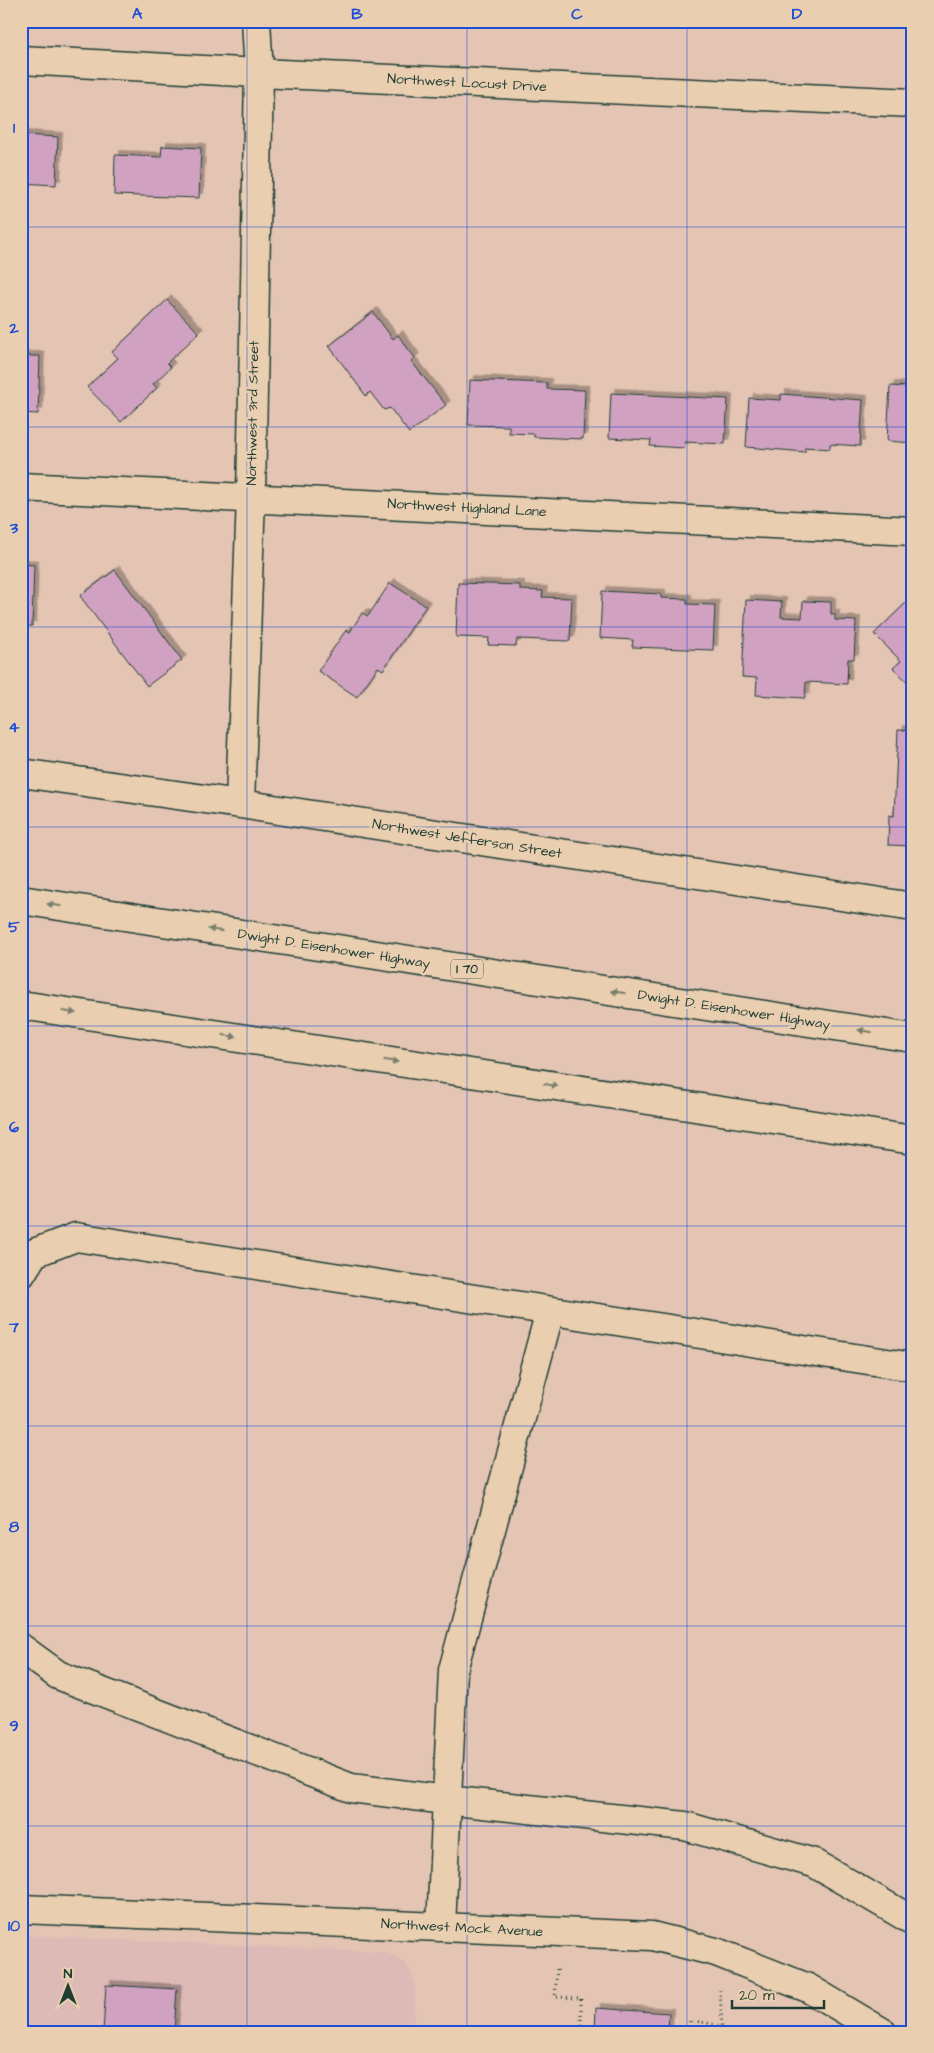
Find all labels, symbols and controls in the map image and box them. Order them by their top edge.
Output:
text: A [132,3,143,25]
text: B [351,3,363,25]
text: C [571,3,583,25]
text: D [792,3,803,25]
street label: Northwest Locust Drive [387,69,548,97]
text: 1 [13,117,16,139]
text: 2 [8,317,19,339]
street label: Northwest 3rd Street [242,340,264,486]
street label: Northwest Highland Lane [387,494,548,522]
text: 3 [9,517,19,539]
text: 4 [9,716,20,738]
street label: Northwest Jefferson Street [371,814,564,864]
one-way arrow [46,901,62,909]
text: 5 [8,916,20,938]
street label: Dwight D. Eisenhower Highway [236,924,432,974]
one-way arrow [206,926,222,934]
road number: I 70 [451,960,483,979]
street label: Dwight D. Eisenhower Highway [636,985,832,1035]
one-way arrow [609,988,625,996]
one-way arrow [62,1008,78,1016]
one-way arrow [856,1026,872,1034]
one-way arrow [222,1033,238,1041]
one-way arrow [383,1057,399,1065]
one-way arrow [544,1081,560,1089]
text: 6 [9,1116,19,1138]
text: 7 [8,1316,19,1338]
text: 8 [9,1516,20,1538]
text: 9 [9,1715,19,1737]
street label: Northwest Mock Avenue [381,1914,544,1942]
text: 10 [8,1915,20,1937]
north arrow [42,1960,92,2010]
text: N [64,1964,73,1984]
scale bar [732,1978,824,2010]
text: 20 m [739,1985,775,2006]

